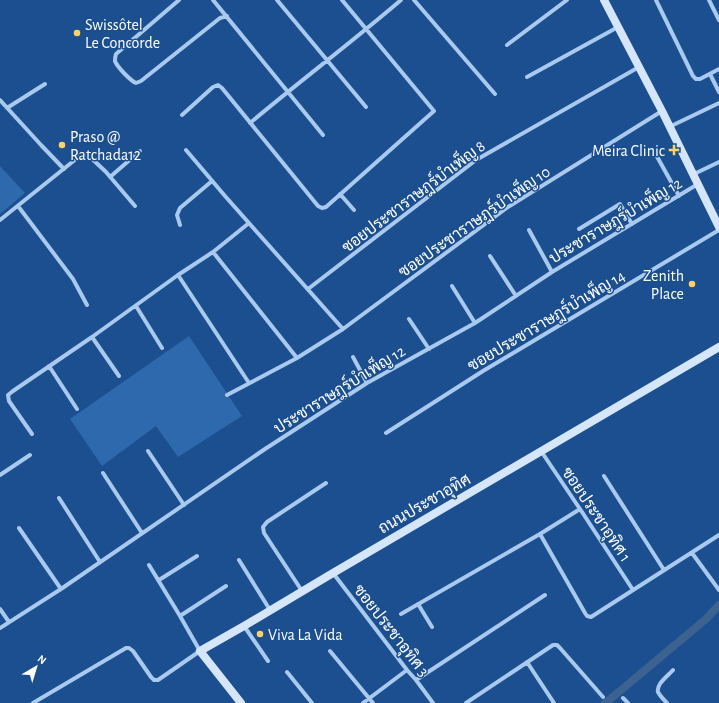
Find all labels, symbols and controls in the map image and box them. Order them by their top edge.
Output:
place label: Swissôtel Le Concorde [85,17,160,51]
marker: Swissôtel Le Concorde [72,28,82,38]
place label: Praso @ Ratchada12 [70,129,141,163]
street label: ซอยประชาราษฎร์บำเพ็ญ 8 [335,133,489,257]
marker: Praso @ Ratchada12 [57,140,67,150]
place label: Meira Clinic [592,143,665,159]
marker: Meira Clinic [668,144,680,156]
street label: ซอยประชาราษฎร์บำเพ็ญ 10 [392,158,554,282]
street label: ประชาราษฎร์บำเพ็ญ 12 [543,170,686,268]
street label: ซอยประชาราษฎร์บำเพ็ญ 14 [462,262,629,376]
place label: Zenith Place [643,268,684,302]
marker: Zenith Place [687,279,697,289]
street label: ประชาราษฎร์บำเพ็ญ 12 [268,338,409,438]
street label: ซอยประชาอุทิศ 1 [556,463,635,566]
street label: ถนนประชาอุทิศ [375,469,475,539]
street label: ซอยประชาอุทิศ 3 [348,581,433,681]
place label: Viva La Vida [268,627,343,643]
marker: Viva La Vida [255,629,265,639]
north arrow [16,647,56,687]
text: N [35,653,48,666]

